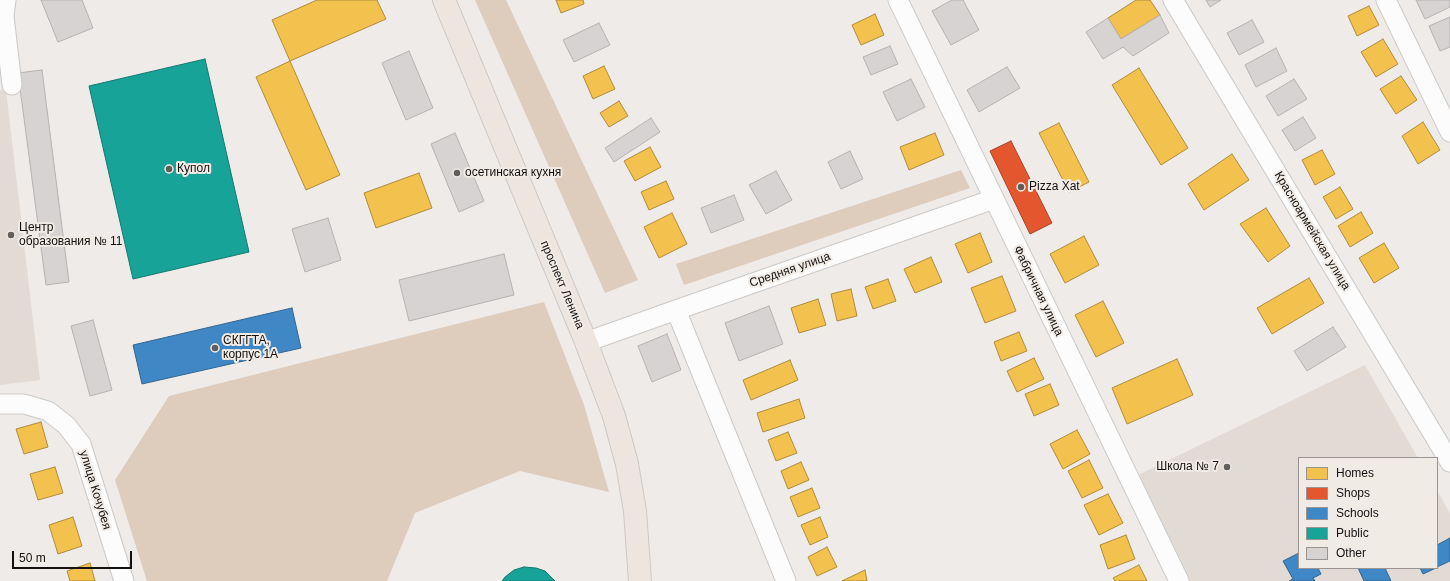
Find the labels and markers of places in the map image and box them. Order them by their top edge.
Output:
place label: Купол [177,162,210,176]
marker: Купол [164,164,174,174]
place label: осетинская кухня [465,166,561,180]
marker: осетинская кухня [452,168,462,178]
place label: Pizza Xat [1029,180,1080,194]
marker: Pizza Xat [1016,182,1026,192]
place label: Центр образования № 11 [19,221,123,249]
marker: Центр образования № 11 [6,230,16,240]
place label: СКГГТА, корпус 1А [223,334,278,362]
marker: СКГГТА, корпус 1А [210,343,220,353]
place label: Школа № 7 [1156,460,1219,474]
marker: Школа № 7 [1222,462,1232,472]

